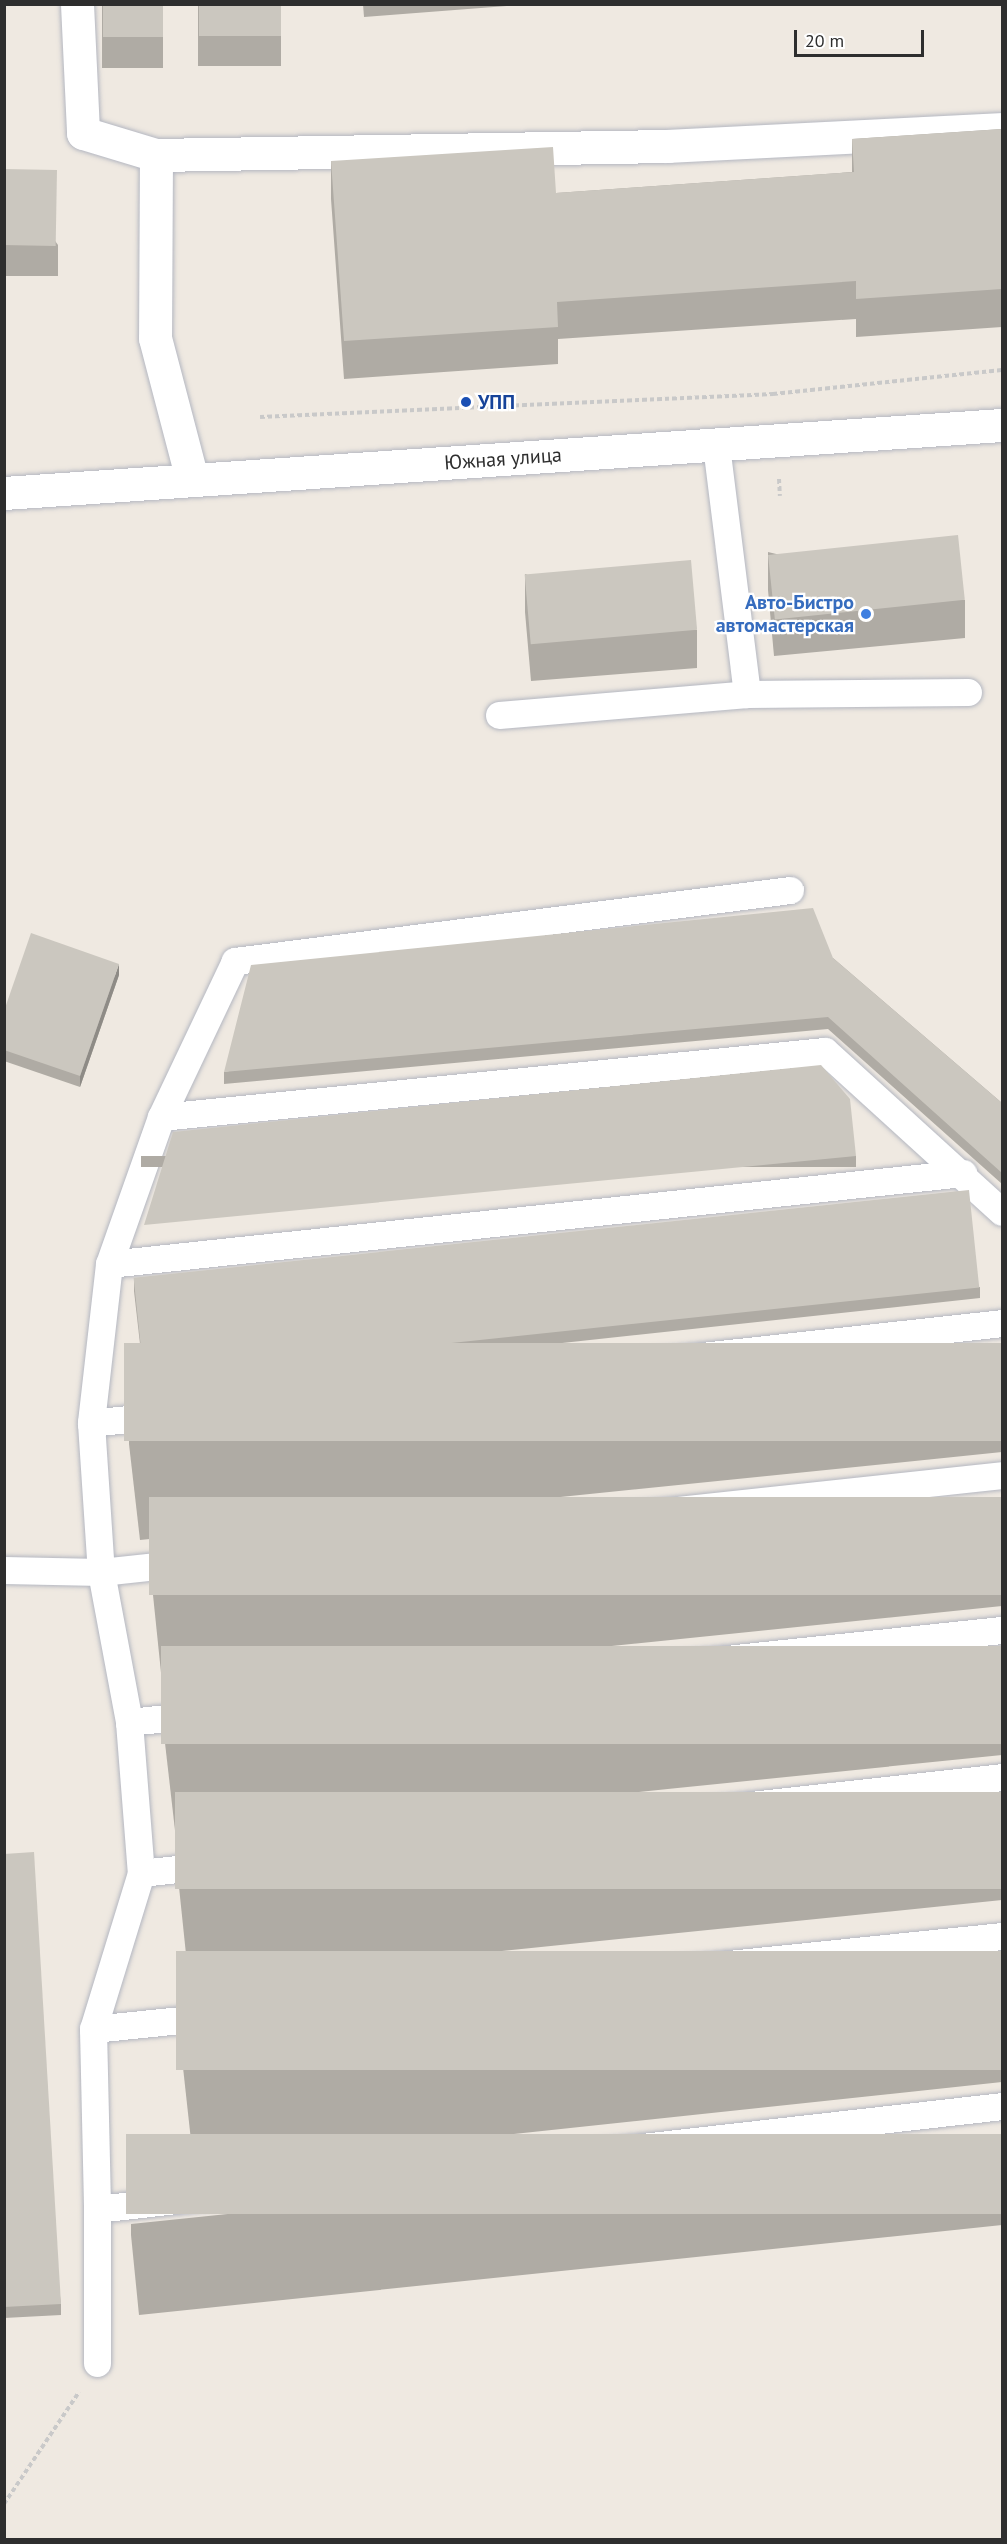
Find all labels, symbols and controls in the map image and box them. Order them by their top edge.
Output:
scale bar [797,18,928,56]
text: 20 m [805,29,844,52]
place label: УПП [478,390,515,414]
marker: УПП [459,395,473,409]
street label: Южная улица [444,443,562,475]
place label: Авто-Бистро автомастерская [716,590,854,637]
marker: Авто-Бистро автомастерская [859,607,873,621]

